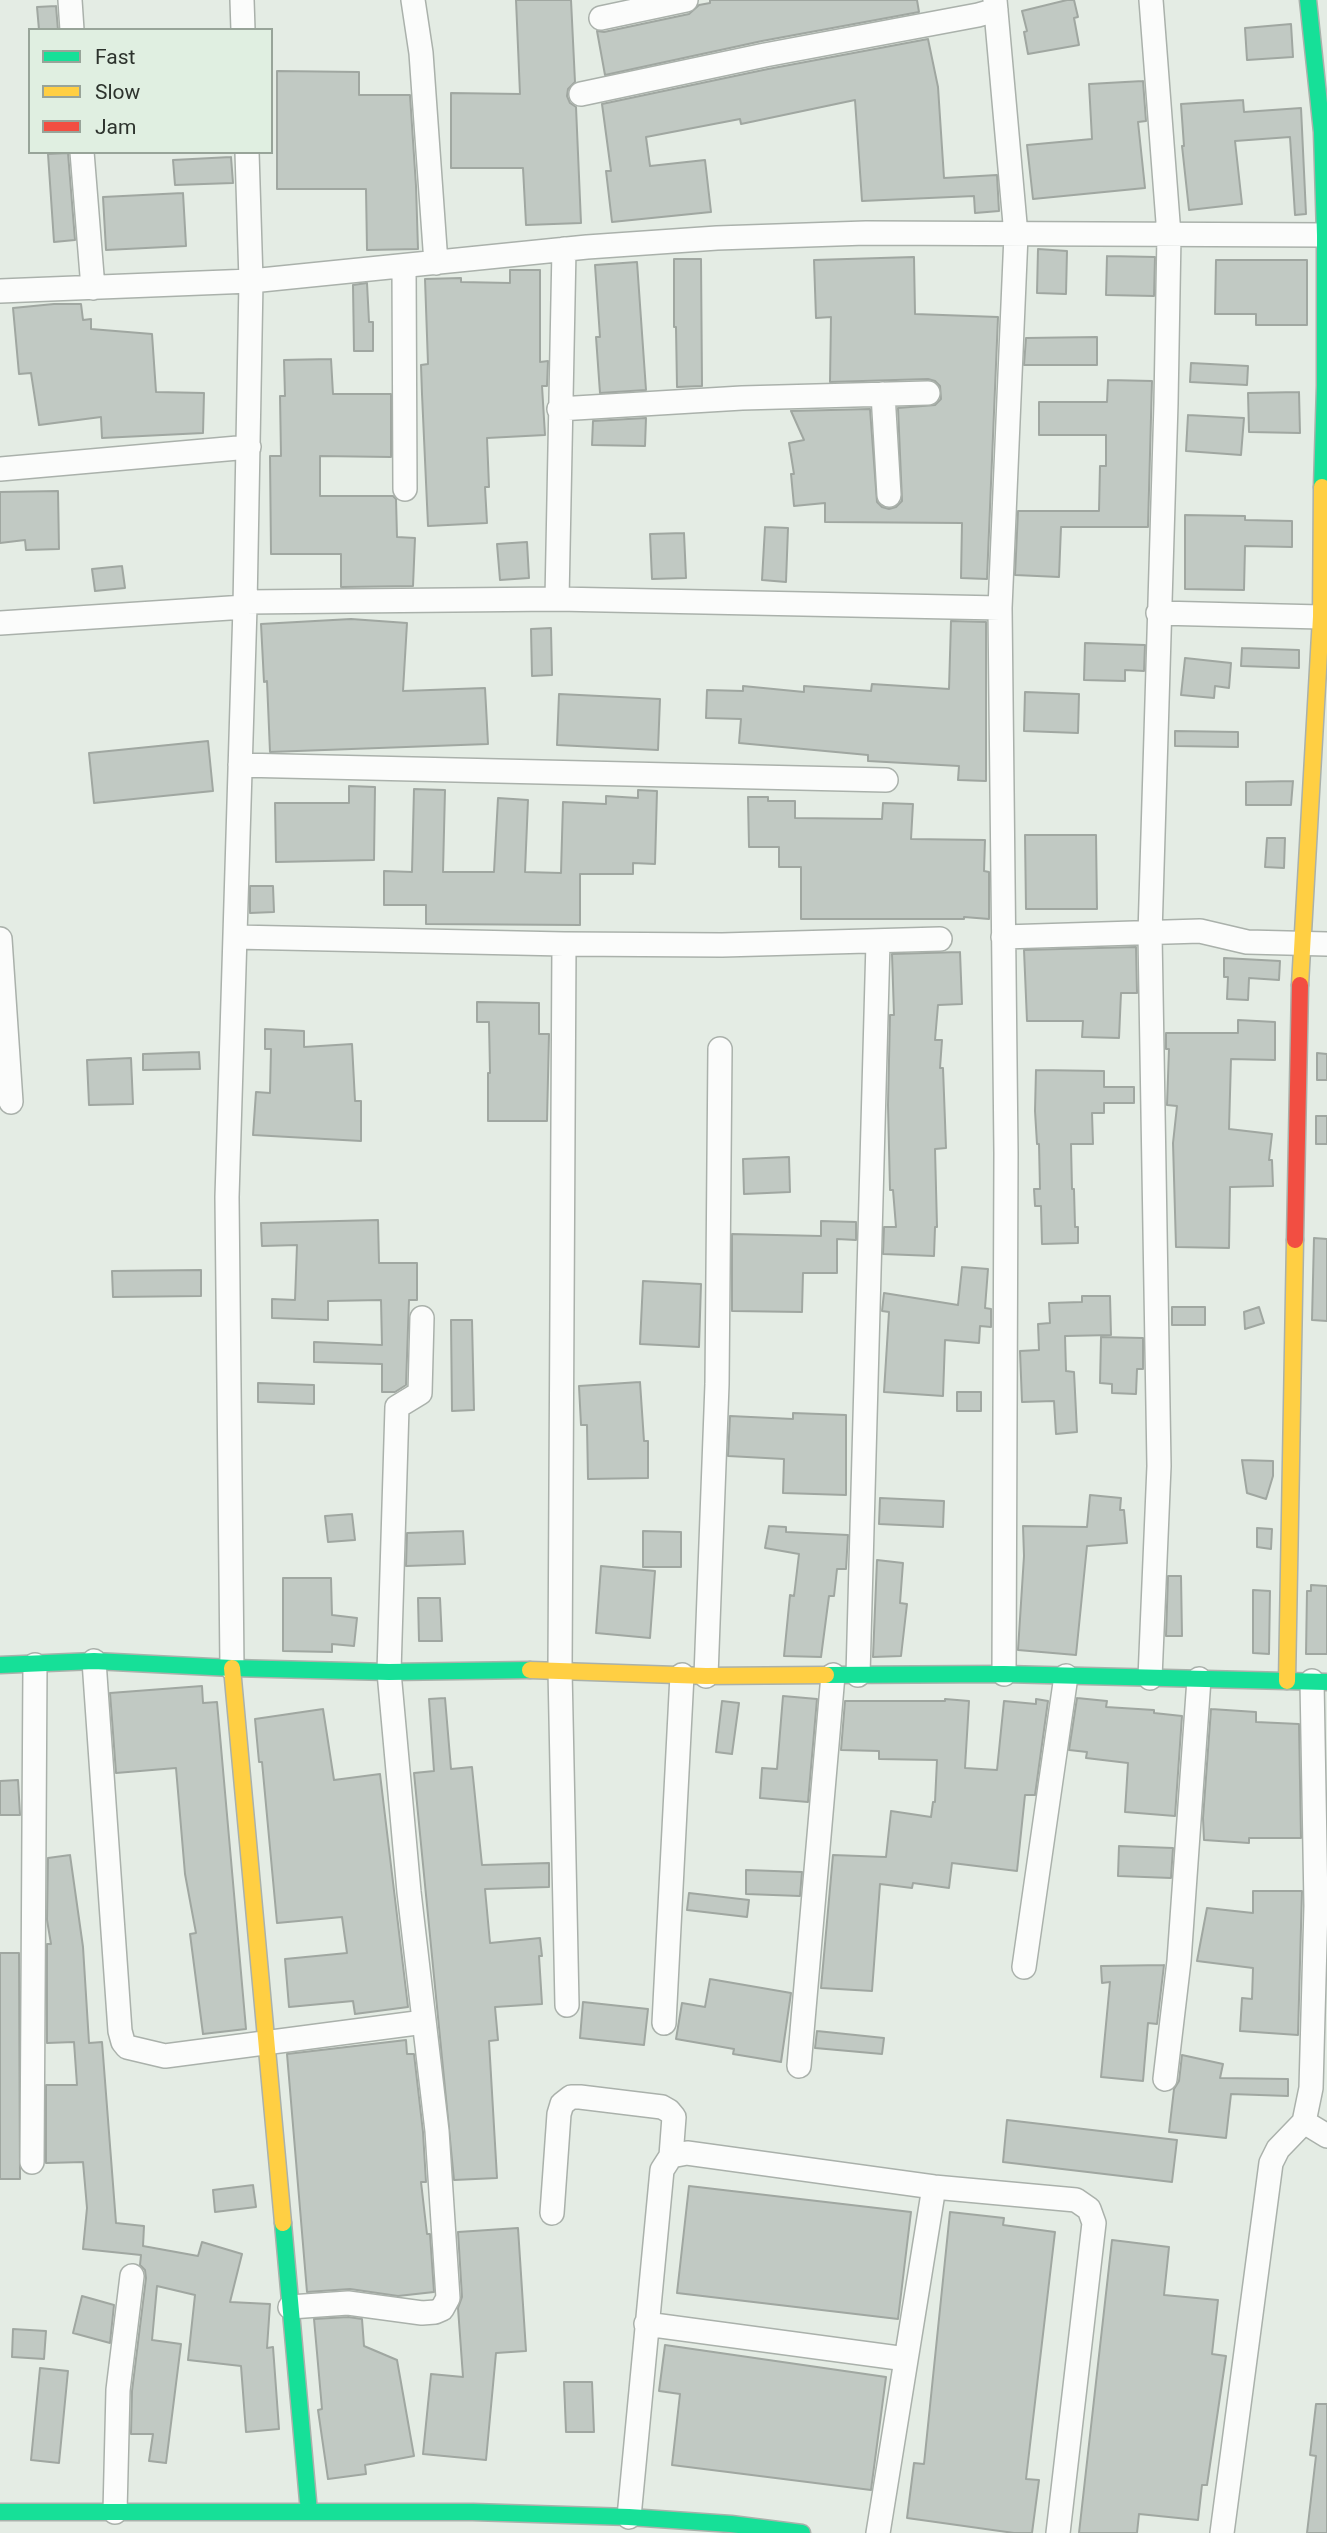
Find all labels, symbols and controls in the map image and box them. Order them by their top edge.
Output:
legend [28,28,273,154]
text: Fast [95,45,135,69]
text: Slow [95,80,140,104]
text: Jam [95,115,136,139]

